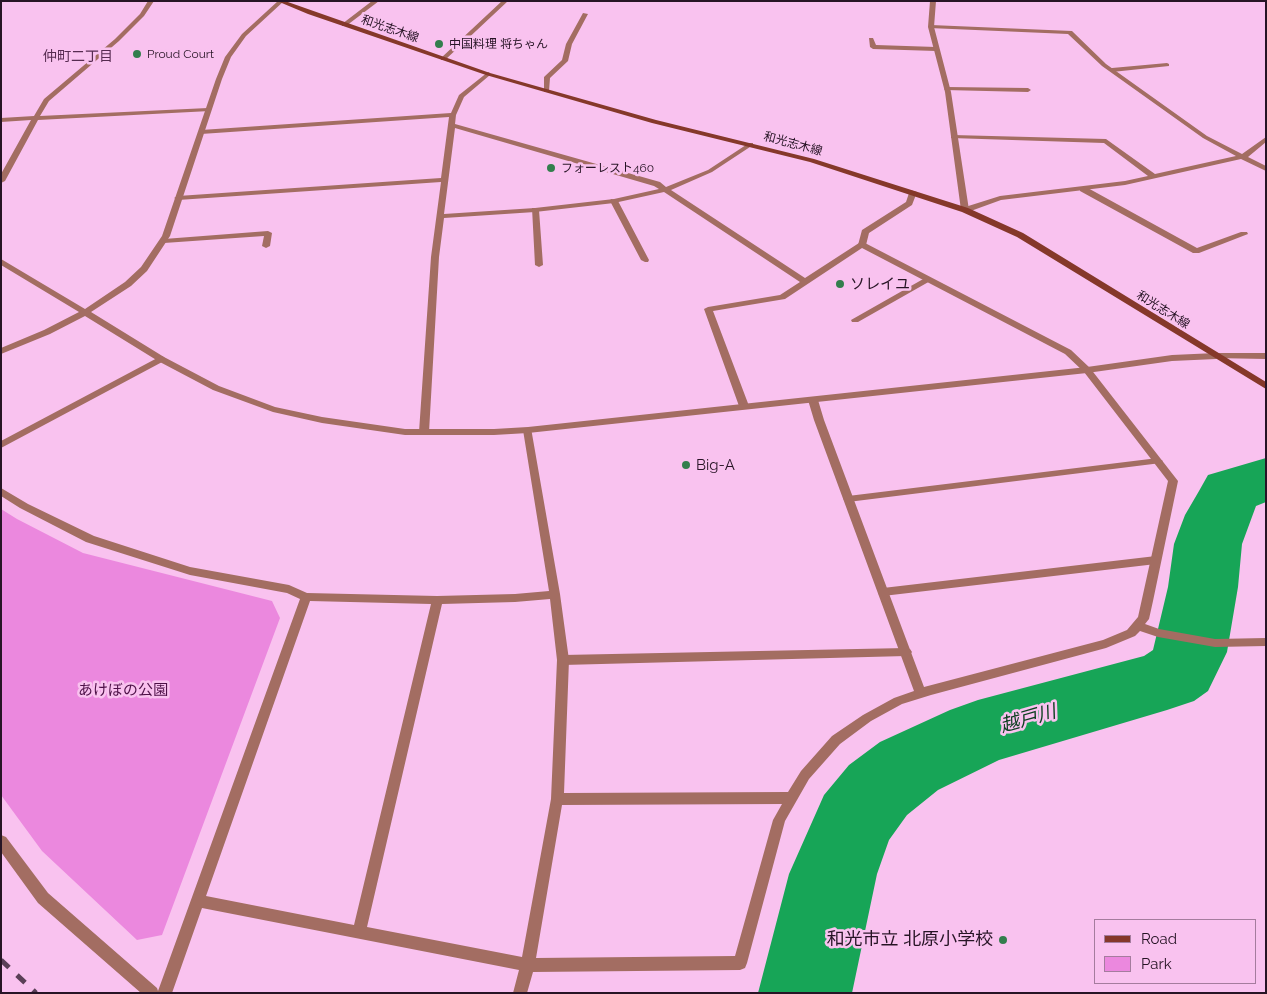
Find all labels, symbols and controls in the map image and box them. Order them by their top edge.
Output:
street label: 和光志木線 [359,12,421,46]
place label: 中国料理 将ちゃん [449,37,548,51]
marker: 中国料理 将ちゃん [433,38,445,50]
place label: Proud Court [147,47,214,61]
marker: Proud Court [131,48,143,60]
district label: 仲町二丁目 [43,49,113,65]
street label: 和光志木線 [762,129,824,159]
place label: フォーレスト460 [561,161,654,175]
marker: フォーレスト460 [545,162,557,174]
place label: ソレイユ [850,275,910,293]
marker: ソレイユ [834,278,846,290]
street label: 和光志木線 [1134,288,1192,332]
place label: Big-A [696,456,735,474]
marker: Big-A [680,459,692,471]
park label: あけぼの公園 [78,681,168,699]
water label: 越戸川 [997,700,1059,738]
legend [1094,919,1257,984]
place label: 和光市立 北原小学校 [826,929,993,951]
text: Road [1141,930,1177,948]
marker: 和光市立 北原小学校 [997,934,1009,946]
text: Park [1141,955,1172,973]

